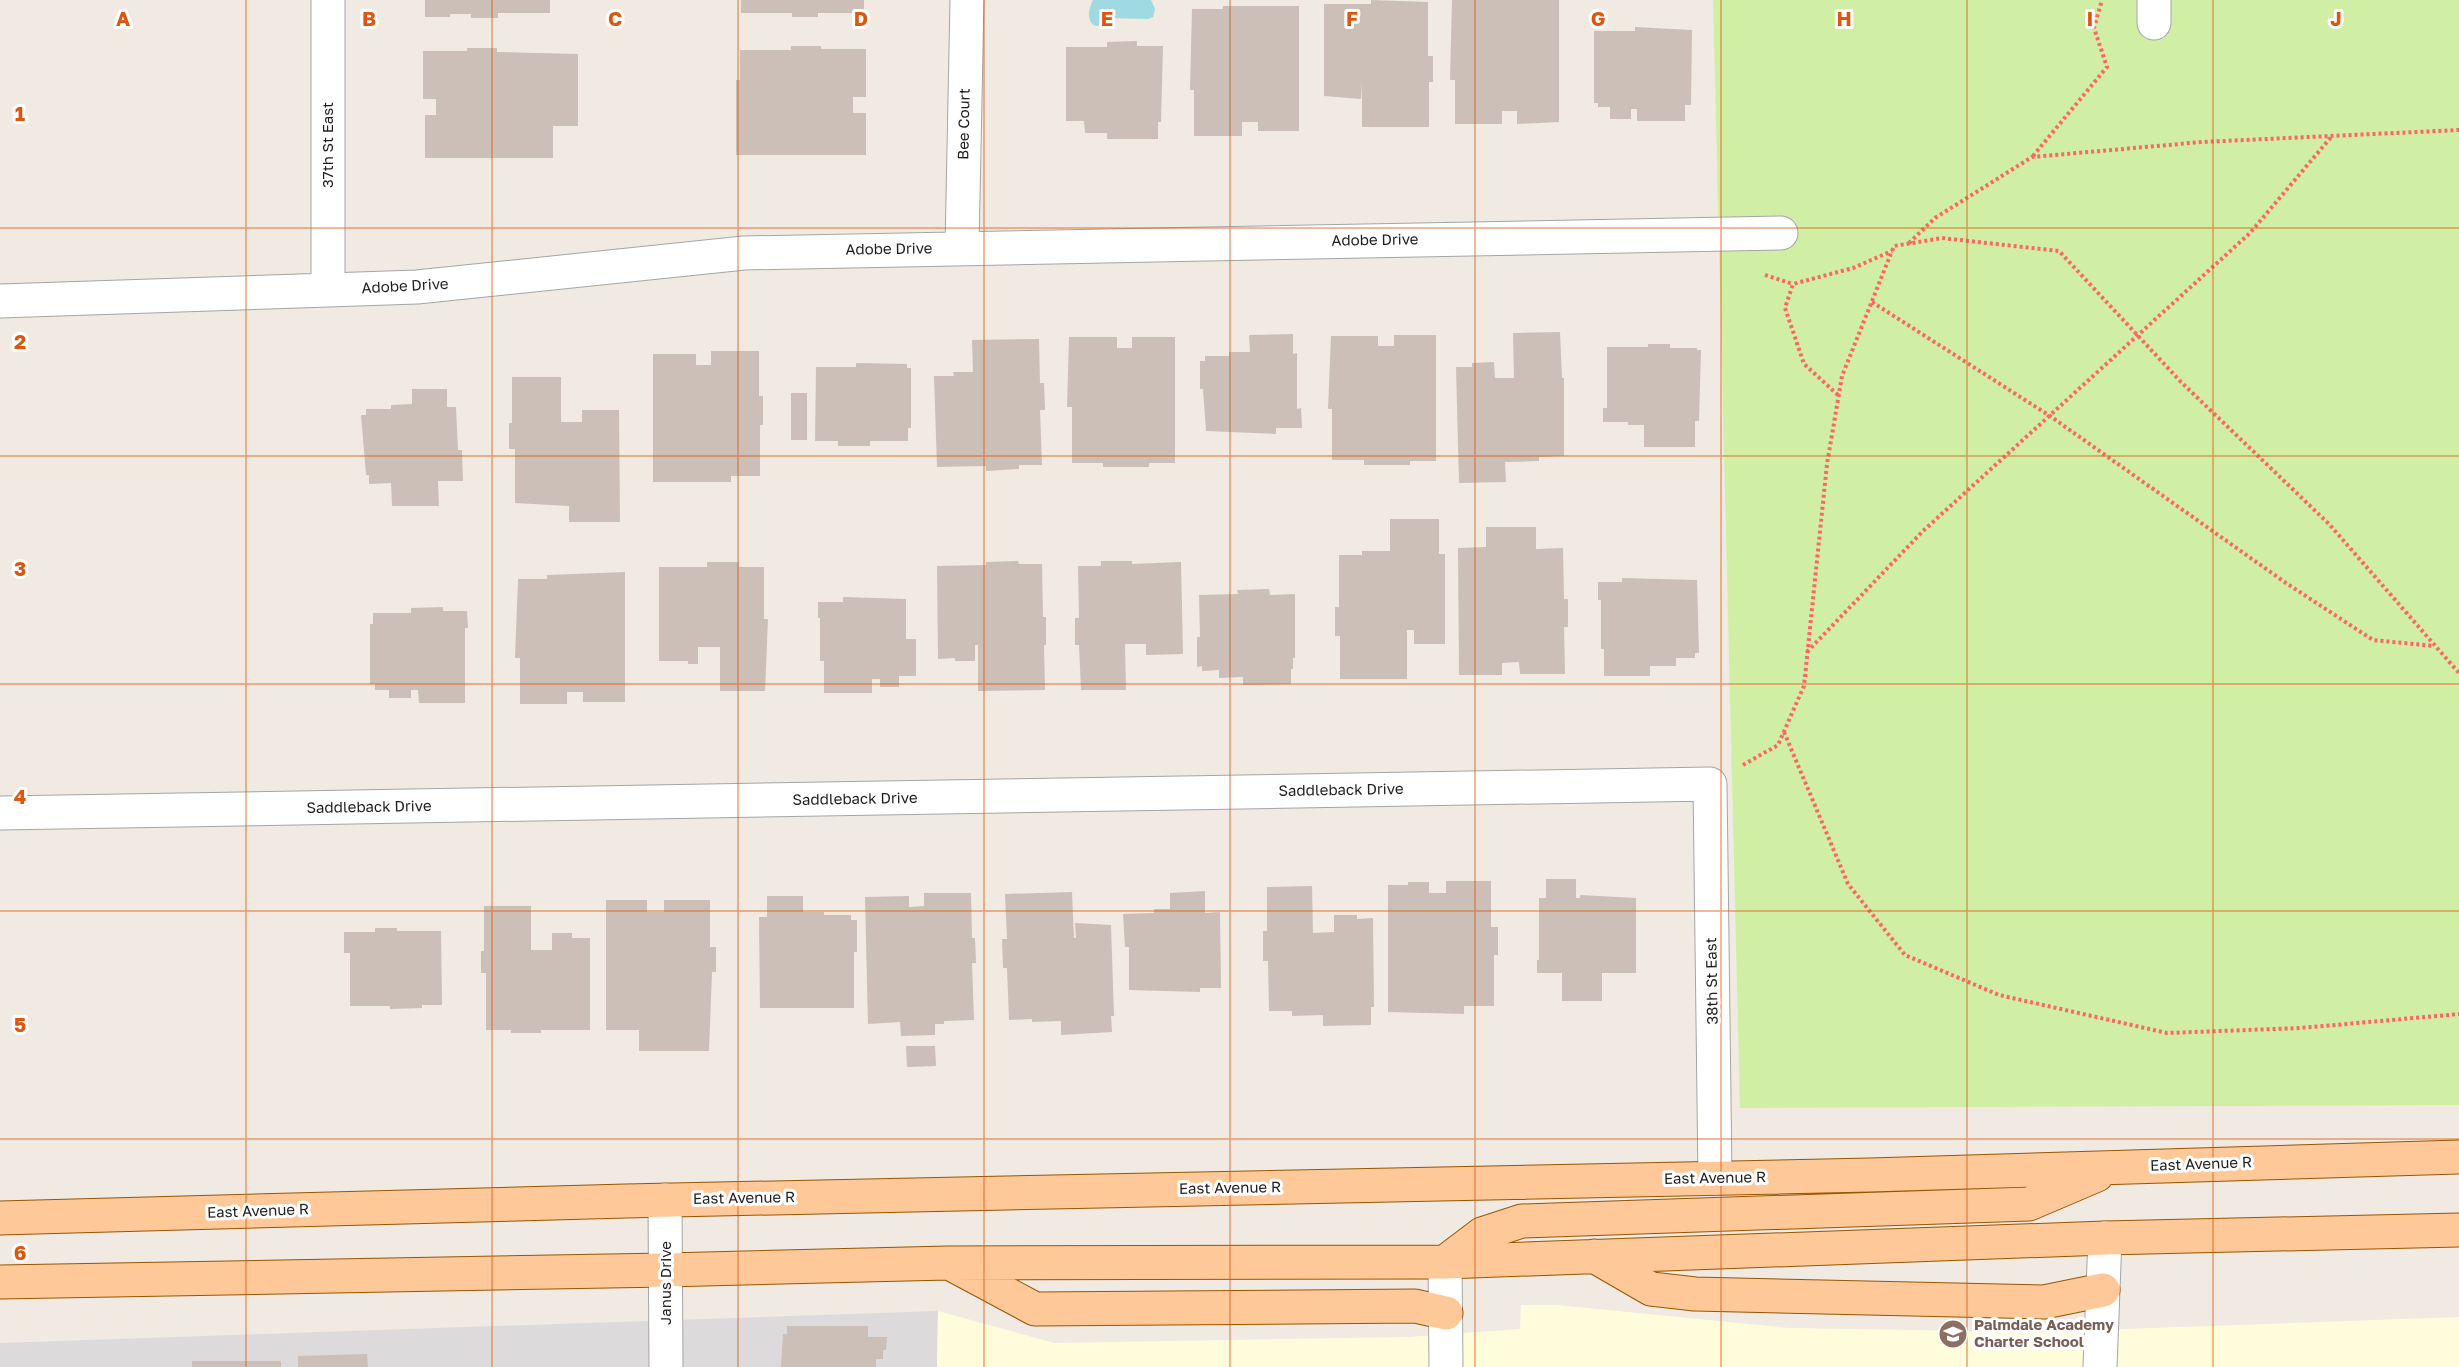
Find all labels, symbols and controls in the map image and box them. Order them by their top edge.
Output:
text: A [116,6,130,30]
text: B [362,6,376,30]
text: C [608,6,622,30]
text: D [854,6,868,30]
text: E [1101,6,1113,30]
text: F [1346,6,1358,30]
text: G [1591,6,1605,30]
text: H [1836,6,1852,30]
text: I [2087,6,2093,30]
text: J [2330,6,2342,30]
street label: Bee Court [953,88,973,160]
text: 1 [15,101,25,125]
street label: 37th St East [318,102,336,188]
street label: Adobe Drive [1331,229,1419,249]
street label: Adobe Drive [845,238,933,258]
street label: Adobe Drive [361,274,449,296]
text: 2 [14,329,26,353]
text: 3 [14,556,26,580]
street label: Saddleback Drive [1278,779,1404,799]
text: 4 [14,784,26,808]
street label: Saddleback Drive [792,788,918,808]
street label: Saddleback Drive [306,796,432,816]
street label: 38th St East [1701,937,1721,1025]
text: 5 [14,1012,26,1036]
street label: East Avenue R [2150,1152,2252,1174]
street label: East Avenue R [1664,1167,1766,1187]
street label: East Avenue R [1179,1177,1281,1197]
street label: East Avenue R [693,1187,795,1207]
street label: East Avenue R [207,1199,309,1221]
text: 6 [14,1240,26,1264]
street label: Janus Drive [656,1241,674,1325]
place label: Palmdale Academy Charter School [1974,1315,2114,1350]
school or university icon: Palmdale Academy Charter School [1937,1318,1969,1350]

